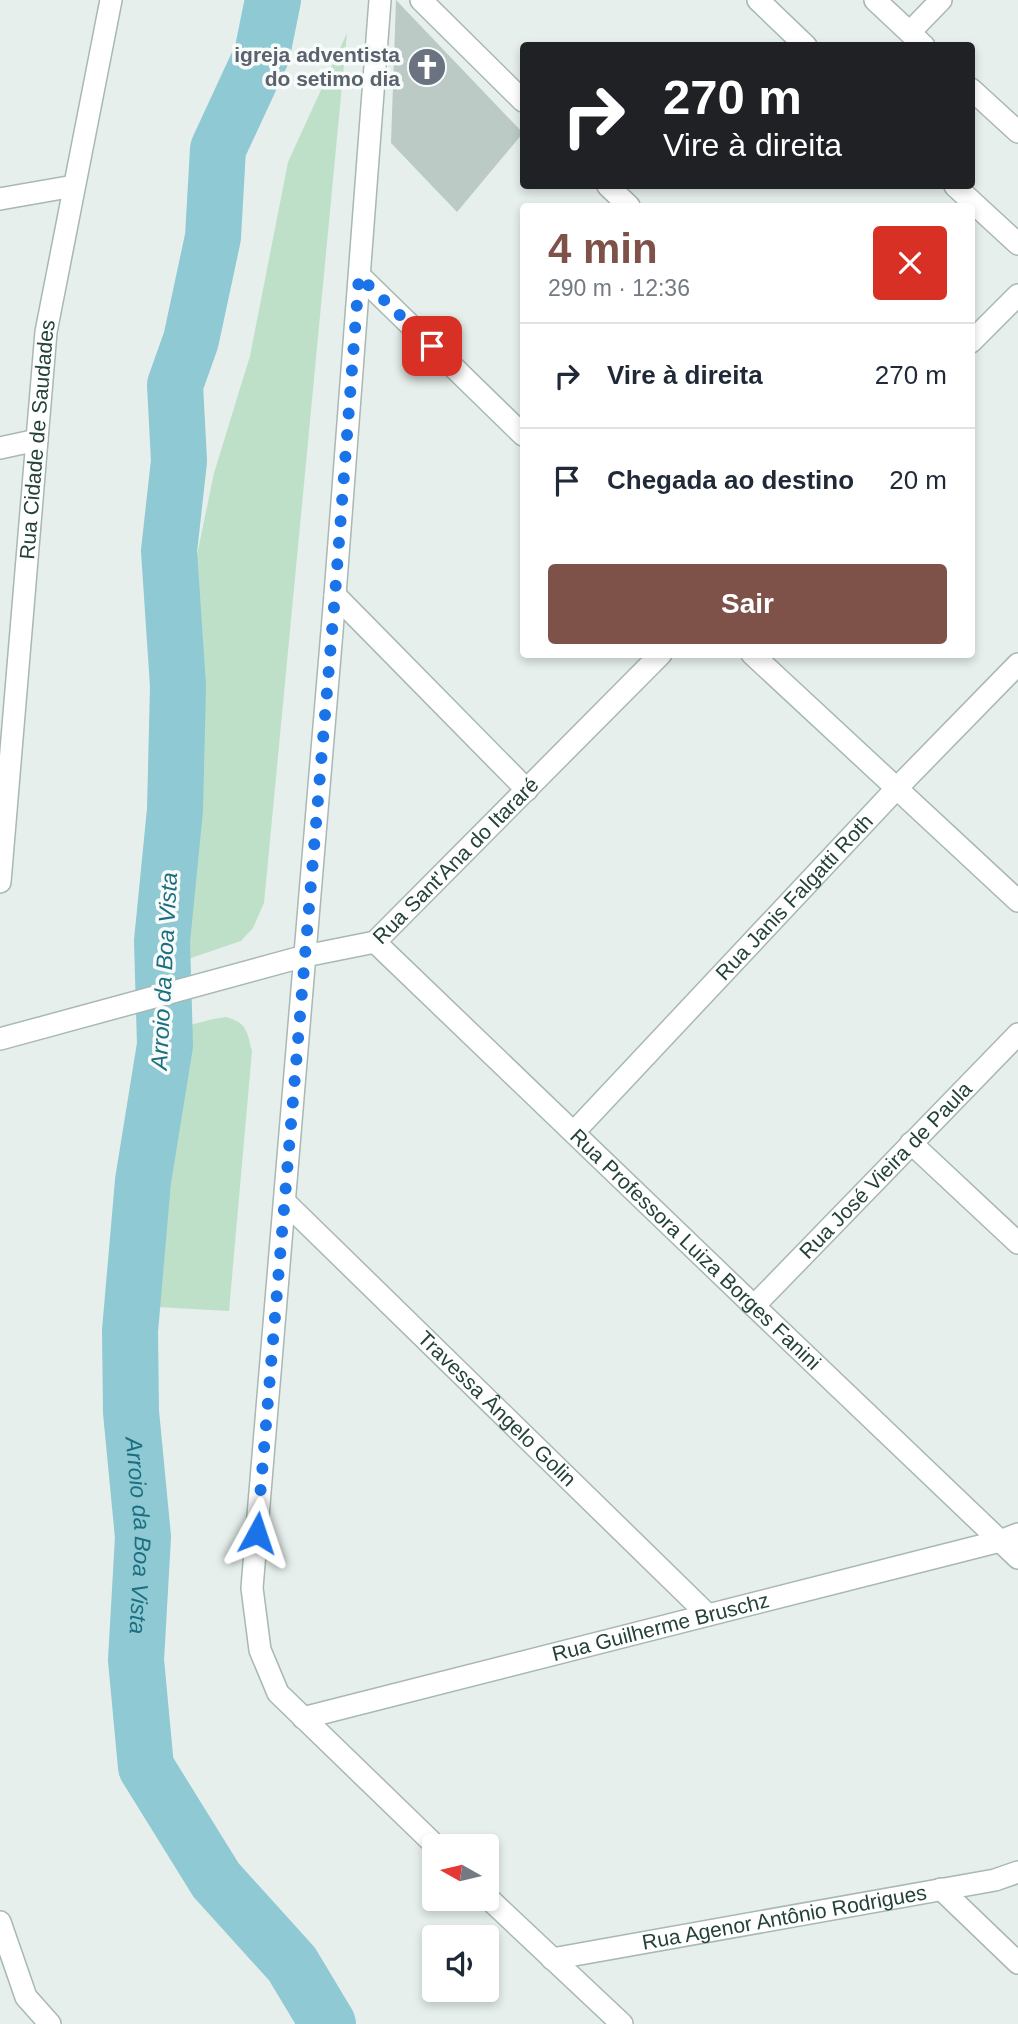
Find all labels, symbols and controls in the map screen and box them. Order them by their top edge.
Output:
place label: igreja adventista do setimo dia [234,43,400,90]
church icon: igreja adventista do setimo dia [406,46,448,88]
icon: right [548,70,639,161]
text: 270 m [663,70,802,124]
text: Vire à direita [663,127,842,163]
text: 4 min [548,225,658,272]
button: close [873,226,947,300]
text: 290 m · 12:36 [548,275,690,301]
pin [402,316,462,376]
street label: Rua Cidade de Saudades [15,318,59,560]
icon: arrive [413,327,451,365]
icon: right [548,357,586,395]
text: Vire à direita [607,360,763,390]
text: 270 m [875,360,947,390]
icon: arrive [548,462,586,500]
text: Chegada ao destino [607,465,854,495]
text: 20 m [889,465,947,495]
button: Sair [548,564,947,644]
street label: Rua Sant'Ana do Itararé [368,773,543,948]
street label: Rua Janis Falgatti Roth [711,809,877,984]
water label: Arroio da Boa Vista [146,872,182,1072]
street label: Rua José Vieira de Paula [795,1077,976,1263]
street label: Rua Professora Luiza Borges Fanini [566,1124,825,1374]
street label: Travessa Ângelo Golin [413,1326,581,1491]
water label: Arroio da Boa Vista [120,1434,156,1635]
position arrow [220,1496,294,1570]
street label: Rua Guilherme Bruschz [550,1588,771,1665]
north arrow [422,1834,499,1911]
map controls [422,1834,499,2002]
street label: Rua Agenor Antônio Rodrigues [640,1880,928,1954]
button: sound [422,1925,499,2002]

